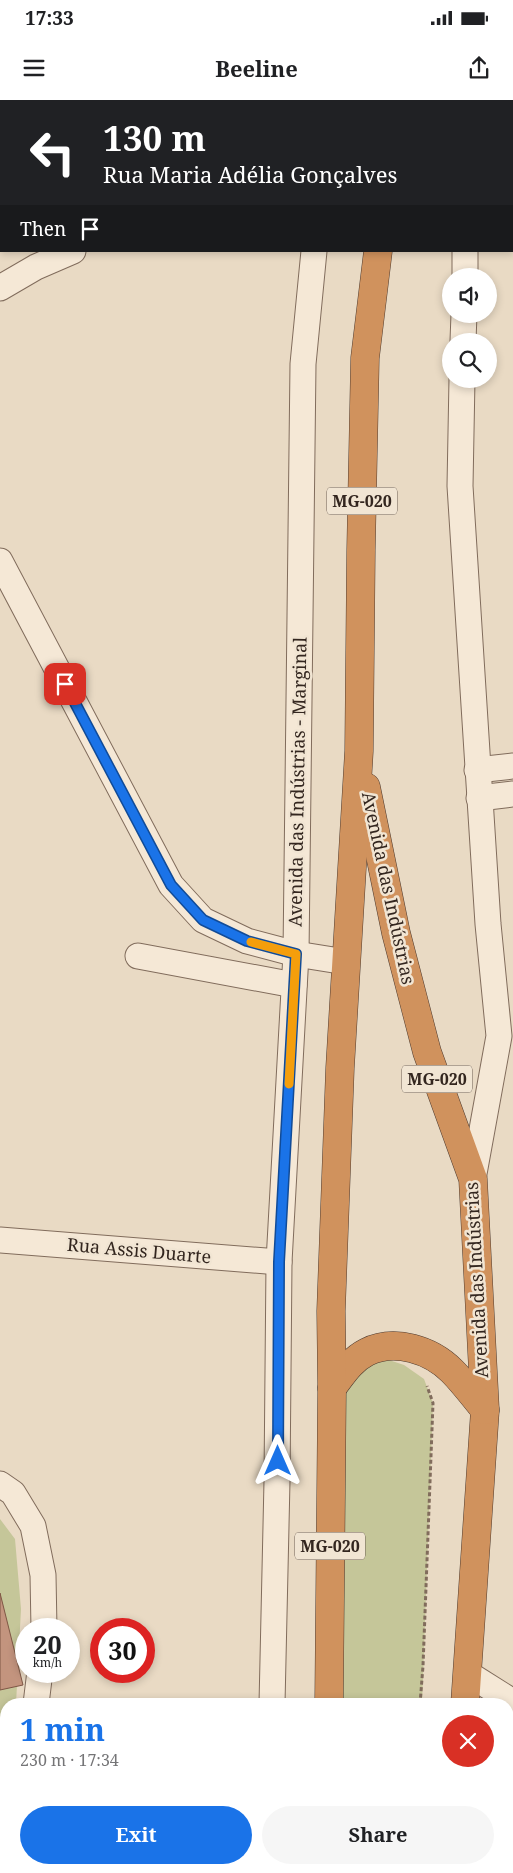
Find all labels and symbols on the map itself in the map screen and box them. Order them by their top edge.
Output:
road number: MG-020 [327,488,397,514]
street label: Avenida das Indústrias - Marginal [282,637,312,927]
pin [44,663,86,705]
street label: Avenida das Indústrias [357,789,421,986]
road number: MG-020 [402,1066,472,1092]
street label: Avenida das Indústrias [459,1181,493,1379]
street label: Rua Assis Duarte [66,1232,212,1268]
position arrow [251,1434,303,1486]
road number: MG-020 [295,1532,365,1560]
speed limit sign: 30 [90,1618,155,1683]

